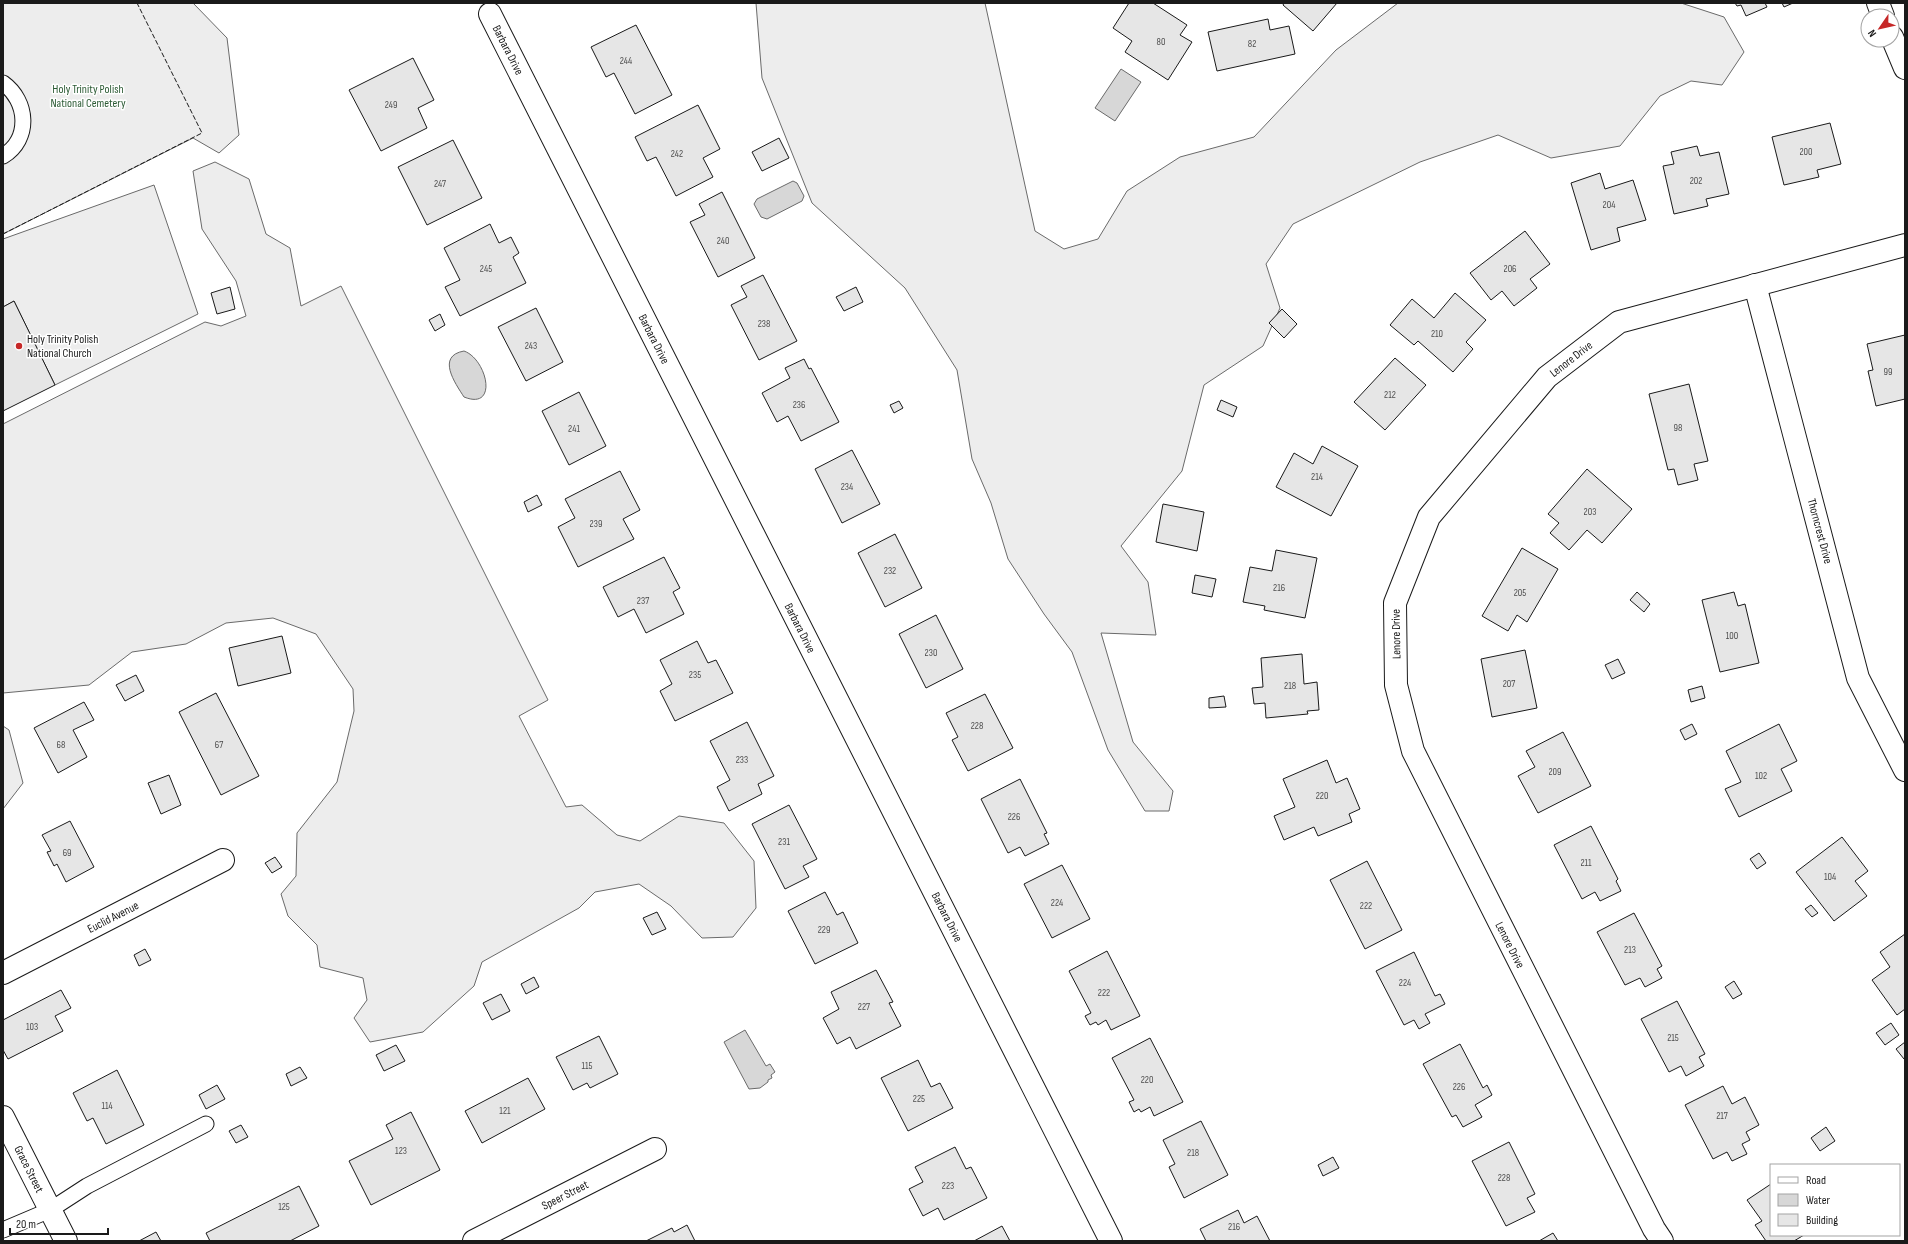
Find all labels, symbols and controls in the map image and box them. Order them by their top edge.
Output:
north arrow [1860,8,1900,48]
street label: Barbara Drive [489,23,527,78]
text: N [1865,27,1879,39]
house number: 80 [1157,36,1165,48]
house number: 82 [1248,38,1256,50]
house number: 244 [620,55,632,67]
park label: Holy Trinity Polish National Cemetery [50,82,126,111]
house number: 249 [385,99,397,111]
house number: 200 [1799,146,1813,158]
house number: 242 [671,148,683,160]
house number: 202 [1690,175,1702,187]
house number: 247 [434,178,446,190]
house number: 204 [1603,199,1615,211]
house number: 240 [717,235,729,247]
house number: 245 [480,263,492,275]
house number: 206 [1504,263,1516,275]
street label: Barbara Drive [635,312,673,367]
house number: 238 [758,318,770,330]
house number: 210 [1431,328,1443,340]
place label: Holy Trinity Polish National Church [27,332,98,361]
street label: Lenore Drive [1547,338,1596,381]
house number: 243 [525,340,537,352]
marker: Holy Trinity Polish National Church [14,341,24,351]
house number: 99 [1884,366,1892,378]
house number: 212 [1384,389,1396,401]
house number: 236 [793,399,805,411]
house number: 98 [1674,422,1682,434]
house number: 241 [568,423,580,435]
house number: 214 [1311,471,1323,483]
house number: 234 [841,481,853,493]
street label: Thorncrest Drive [1804,497,1835,566]
house number: 203 [1584,506,1596,518]
house number: 239 [590,518,602,530]
house number: 232 [884,565,896,577]
house number: 216 [1273,582,1285,594]
house number: 205 [1514,587,1526,599]
house number: 237 [637,595,649,607]
street label: Barbara Drive [781,601,819,656]
street label: Lenore Drive [1389,609,1404,659]
house number: 100 [1726,630,1738,642]
house number: 230 [925,647,937,659]
house number: 235 [689,669,701,681]
house number: 207 [1503,678,1515,690]
house number: 218 [1284,680,1296,692]
house number: 228 [971,720,983,732]
house number: 68 [57,739,65,751]
house number: 67 [215,739,223,751]
house number: 233 [736,754,748,766]
house number: 209 [1548,766,1562,778]
house number: 102 [1755,770,1767,782]
house number: 220 [1316,790,1328,802]
house number: 226 [1008,811,1020,823]
house number: 231 [778,836,790,848]
house number: 69 [63,847,71,859]
house number: 211 [1580,857,1592,869]
house number: 104 [1824,871,1836,883]
street label: Barbara Drive [928,890,966,945]
house number: 224 [1051,897,1063,909]
street label: Euclid Avenue [85,898,142,937]
house number: 222 [1360,900,1372,912]
street label: Lenore Drive [1491,919,1528,971]
house number: 229 [818,924,830,936]
house number: 213 [1624,944,1636,956]
house number: 224 [1399,977,1411,989]
house number: 222 [1098,987,1110,999]
house number: 227 [858,1001,870,1013]
house number: 103 [26,1021,38,1033]
house number: 215 [1667,1032,1679,1044]
house number: 115 [581,1060,593,1072]
house number: 220 [1141,1074,1153,1086]
house number: 226 [1453,1081,1465,1093]
house number: 225 [913,1093,925,1105]
house number: 114 [101,1100,113,1112]
house number: 121 [499,1105,511,1117]
house number: 217 [1716,1110,1728,1122]
street label: Grace Street [10,1143,47,1196]
house number: 123 [395,1145,407,1157]
house number: 218 [1187,1147,1199,1159]
legend [1770,1164,1900,1236]
house number: 228 [1498,1172,1510,1184]
text: Road [1806,1173,1826,1188]
street label: Speer Street [539,1177,591,1214]
house number: 223 [942,1180,954,1192]
text: Water [1806,1193,1830,1208]
house number: 125 [278,1201,290,1213]
scale bar [10,1210,108,1236]
text: Building [1806,1213,1838,1228]
text: 20 m [16,1217,36,1232]
house number: 216 [1228,1221,1240,1233]

